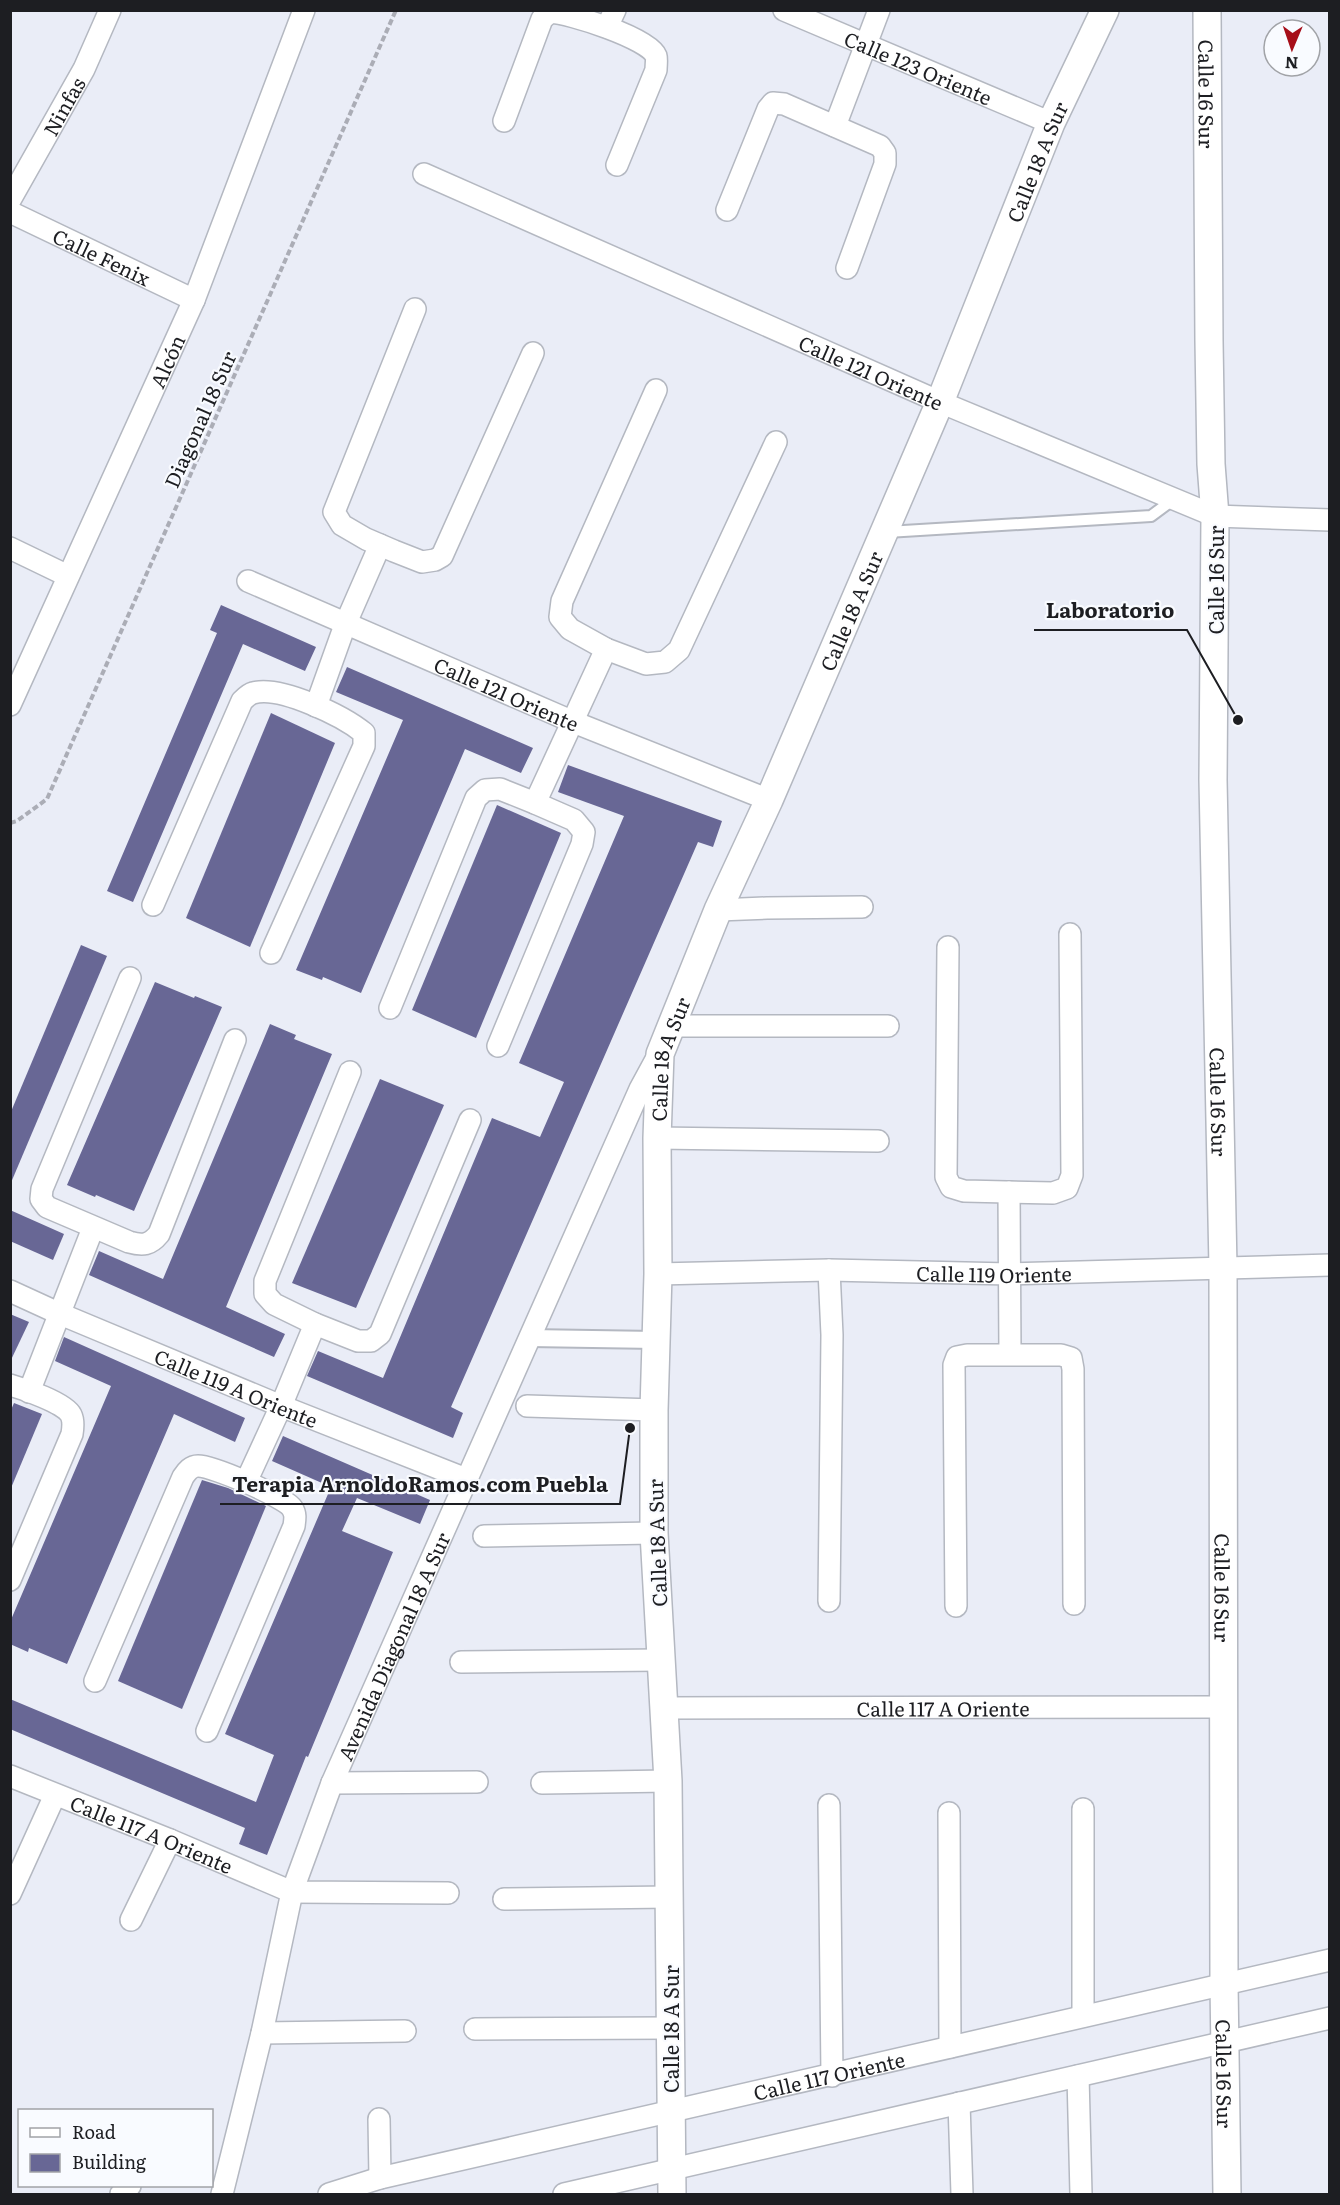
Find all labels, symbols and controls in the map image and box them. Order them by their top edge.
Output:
north arrow [1262,18,1322,78]
street label: Calle 123 Oriente [840,22,997,111]
street label: Calle 16 Sur [1192,39,1223,149]
text: N [1284,52,1299,76]
street label: Ninfas [35,71,92,141]
street label: Calle 18 A Sur [998,96,1074,227]
street label: Calle Fenix [48,220,156,292]
street label: Calle 121 Oriente [794,327,948,417]
street label: Alcón [141,329,192,392]
street label: Diagonal 18 Sur [155,345,243,492]
street label: Calle 16 Sur [1200,525,1230,634]
street label: Calle 18 A Sur [811,546,890,675]
callout: Laboratorio [1034,591,1187,630]
text: Laboratorio [1046,593,1174,624]
street label: Calle 121 Oriente [430,649,584,738]
street label: Calle 18 A Sur [643,992,697,1122]
street label: Calle 16 Sur [1203,1047,1236,1157]
street label: Calle 119 Oriente [916,1257,1072,1289]
street label: Calle 119 A Oriente [150,1340,322,1434]
callout: Terapia ArnoldoRamos.com Puebla [220,1465,620,1504]
text: Terapia ArnoldoRamos.com Puebla [232,1467,609,1498]
street label: Calle 18 A Sur [639,1478,673,1607]
street label: Avenida Diagonal 18 A Sur [329,1527,457,1765]
street label: Calle 16 Sur [1208,1533,1239,1643]
street label: Calle 117 A Oriente [856,1692,1030,1723]
street label: Calle 117 A Oriente [66,1787,238,1880]
street label: Calle 18 A Sur [655,1965,685,2093]
street label: Calle 16 Sur [1210,2019,1241,2129]
street label: Calle 117 Oriente [750,2043,908,2107]
legend [18,2109,213,2187]
text: Road [72,2118,116,2145]
text: Building [72,2148,147,2175]

